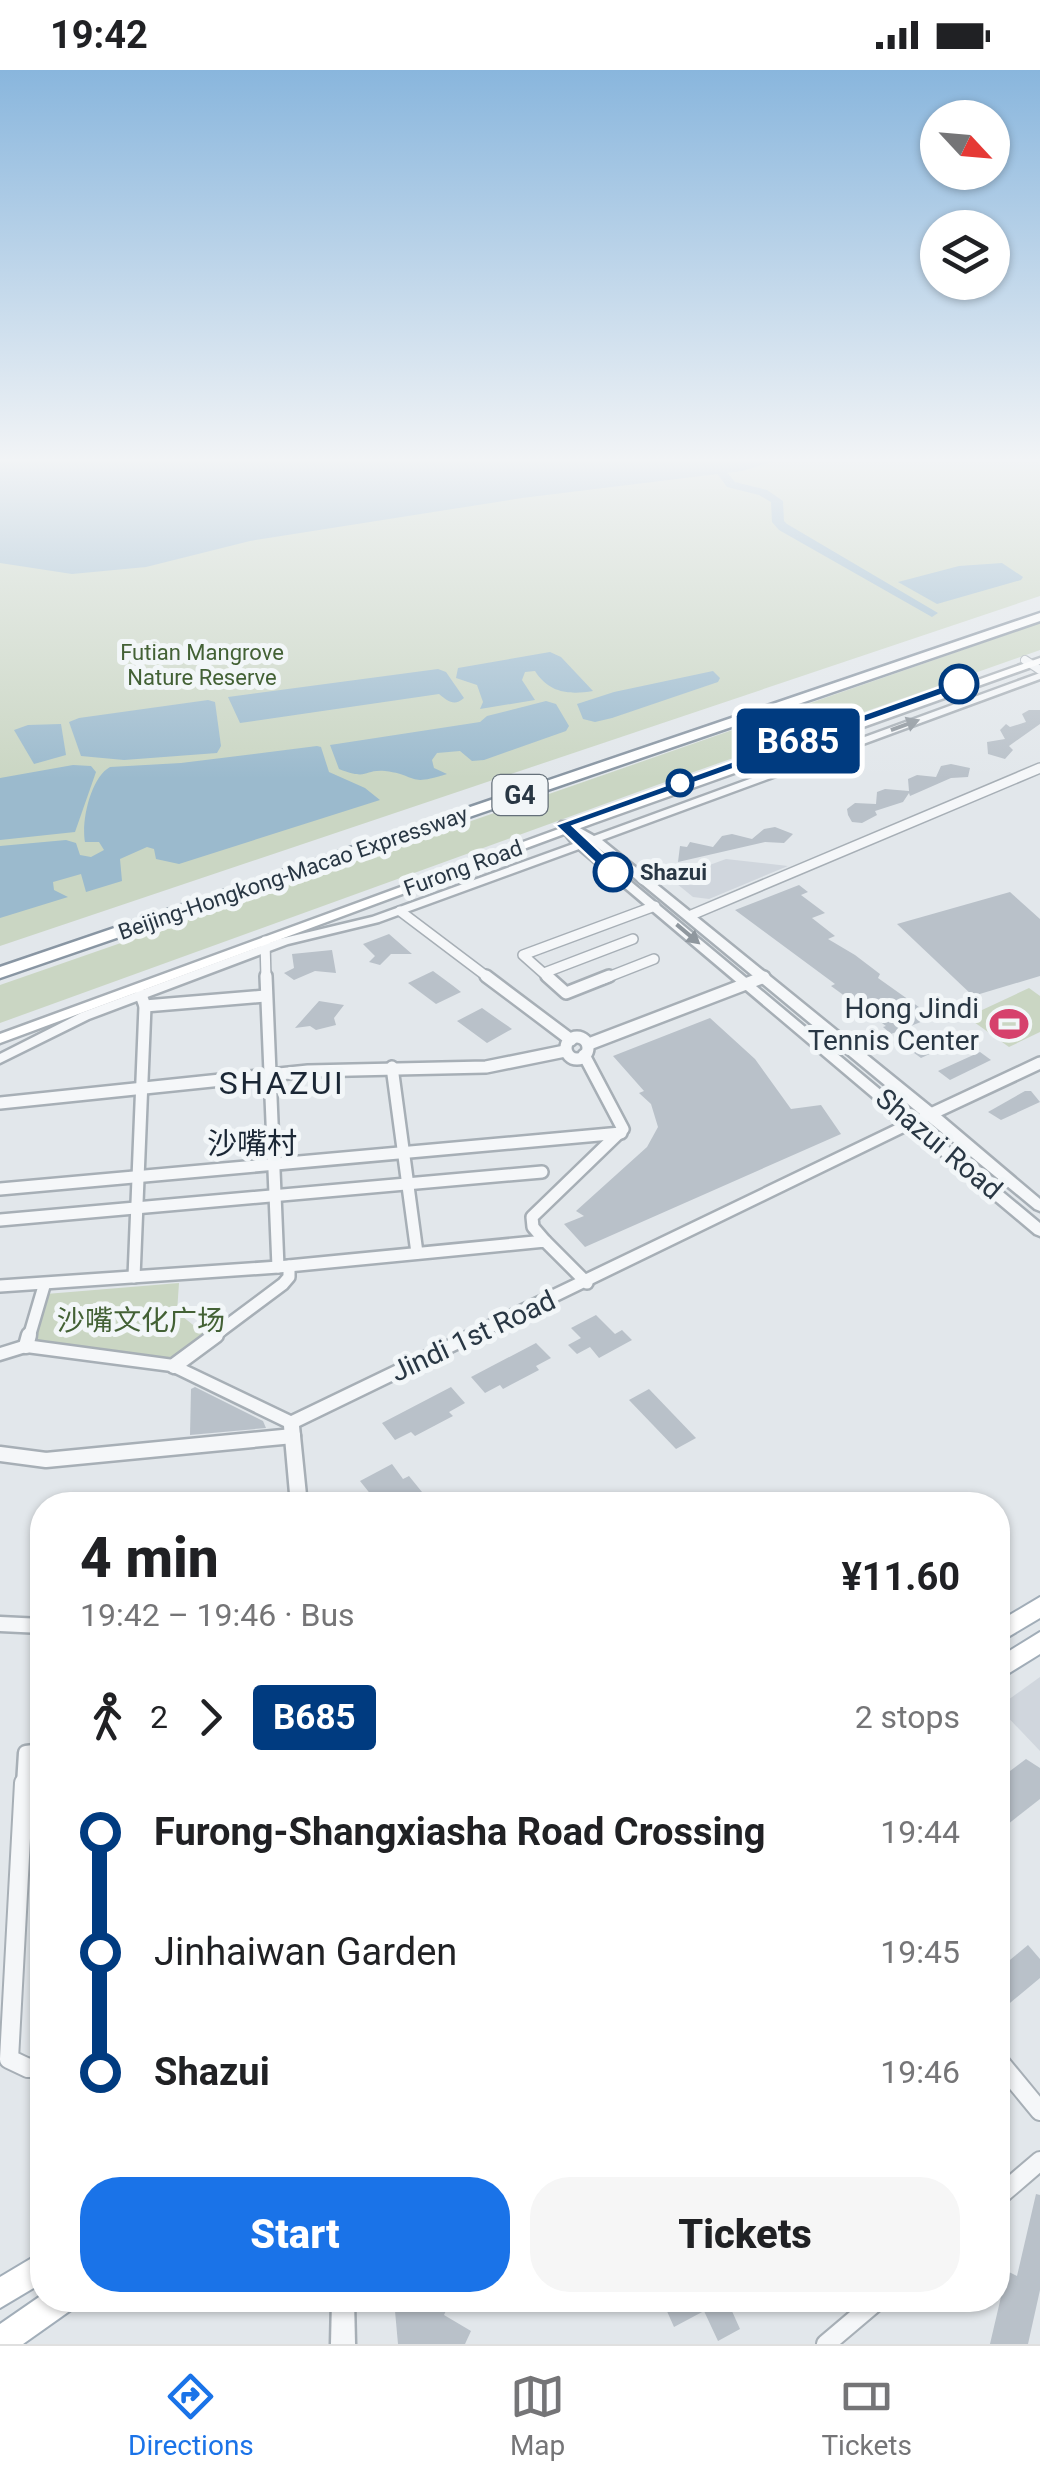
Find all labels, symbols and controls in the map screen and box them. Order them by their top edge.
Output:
text: 19:42 [50,13,148,57]
north arrow [920,100,1010,190]
map controls [920,100,1010,300]
button: layers [920,210,1010,300]
park label: Futian Mangrove Nature Reserve [120,640,284,690]
unlabelled marker [940,665,978,703]
line badge: B685 [728,708,868,774]
one-way arrow [890,717,920,732]
text: B685 [757,721,839,762]
unlabelled marker [667,770,693,796]
road number: G4 [492,775,548,815]
street label: Beijing-Hongkong-Macao Expressway [115,801,471,945]
street label: Furong Road [400,835,526,901]
marker: Shazui [594,853,632,891]
place label: Shazui [640,860,707,885]
one-way arrow [676,923,701,945]
place label: Hong Jindi Tennis Center [808,992,980,1057]
sports icon: Hong Jindi Tennis Center [988,1003,1030,1045]
district label: SHAZUI [219,1064,345,1102]
street label: Shazui Road [869,1082,1009,1206]
district label: 沙嘴村 [207,1126,297,1161]
street label: Jindi 1st Road [385,1283,561,1389]
park label: 沙嘴文化广场 [57,1304,225,1337]
text: 4 min [80,1526,219,1590]
text: ¥11.60 [841,1555,960,1599]
text: 19:42 – 19:46 · Bus [80,1596,355,1634]
icon: walk [80,1690,135,1745]
icon: forward [183,1690,238,1745]
text: B685 [273,1697,356,1738]
text: 2 [150,1698,168,1736]
text: 2 stops [855,1698,960,1736]
text: Furong-Shangxiasha Road Crossing [154,1810,766,1854]
text: 19:44 [880,1813,960,1851]
text: Jinhaiwan Garden [154,1930,457,1974]
text: 19:45 [880,1933,960,1971]
text: Shazui [154,2050,270,2094]
text: 19:46 [880,2053,960,2091]
button: Start [80,2177,510,2292]
button: Tickets [530,2177,960,2292]
tab: Directions [128,2369,254,2462]
tab: Map [510,2369,565,2462]
tab: Tickets [821,2369,912,2462]

